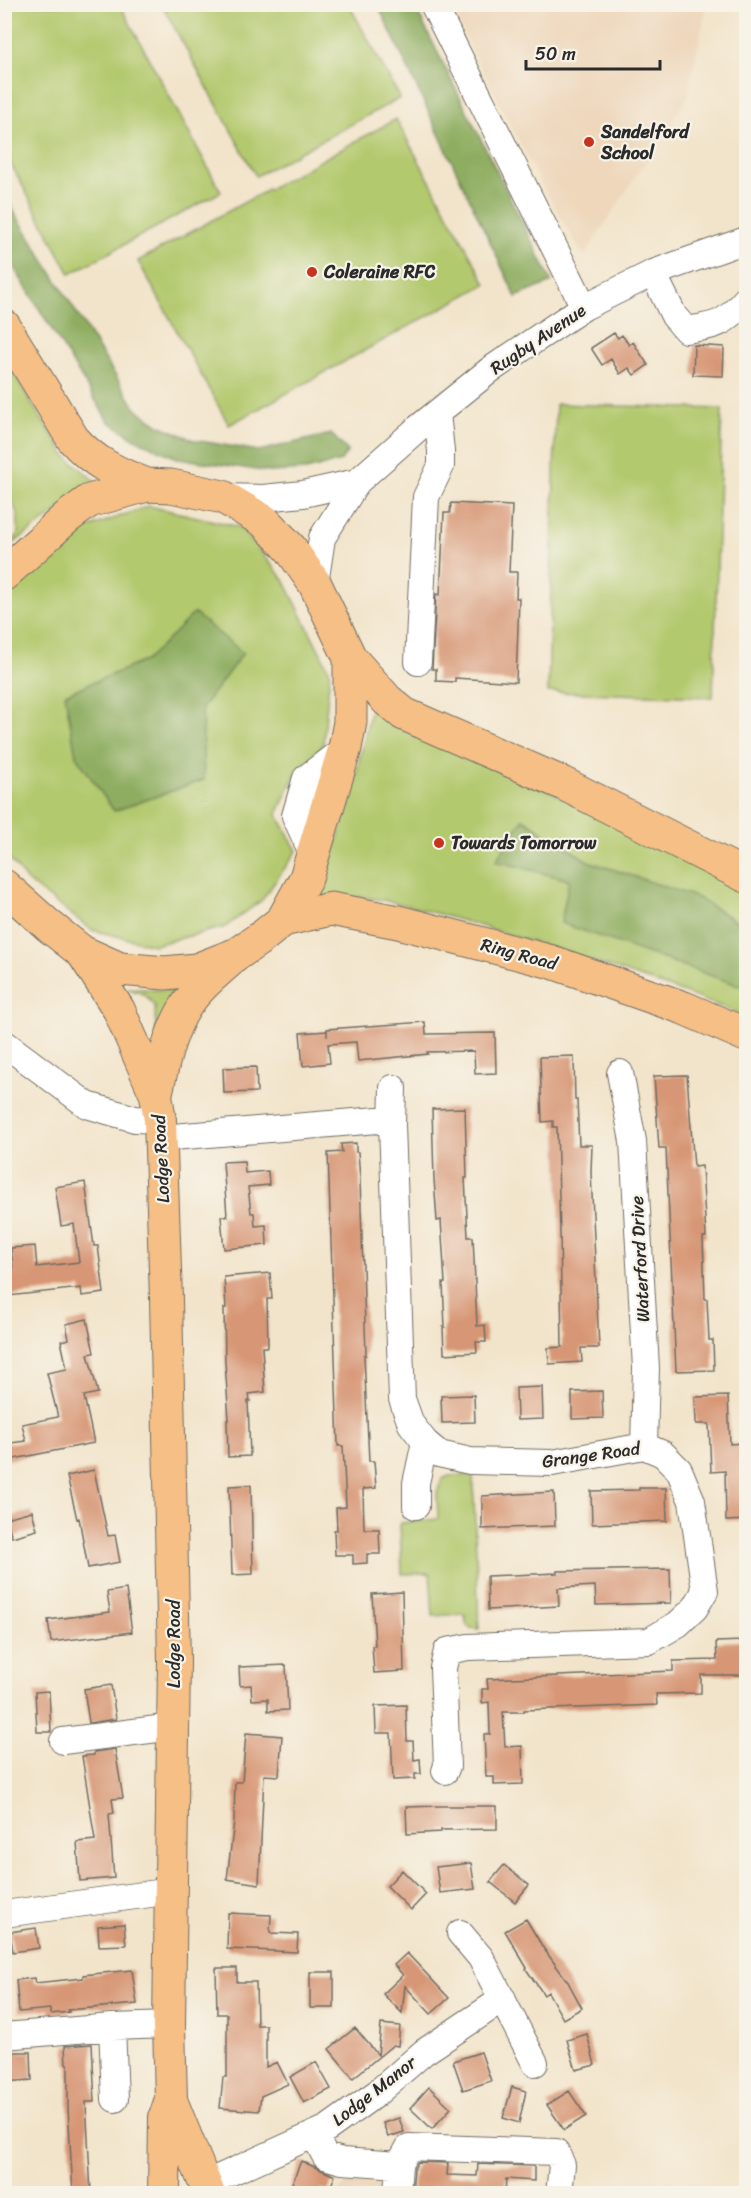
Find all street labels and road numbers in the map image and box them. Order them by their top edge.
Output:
street label: Rugby Avenue [483,295,593,383]
street label: Ring Road [477,928,562,980]
street label: Lodge Road [143,1113,179,1204]
street label: Waterford Drive [621,1195,659,1323]
street label: Grange Road [540,1432,644,1478]
street label: Lodge Road [158,1598,190,1688]
street label: Lodge Manor [324,2046,425,2135]

